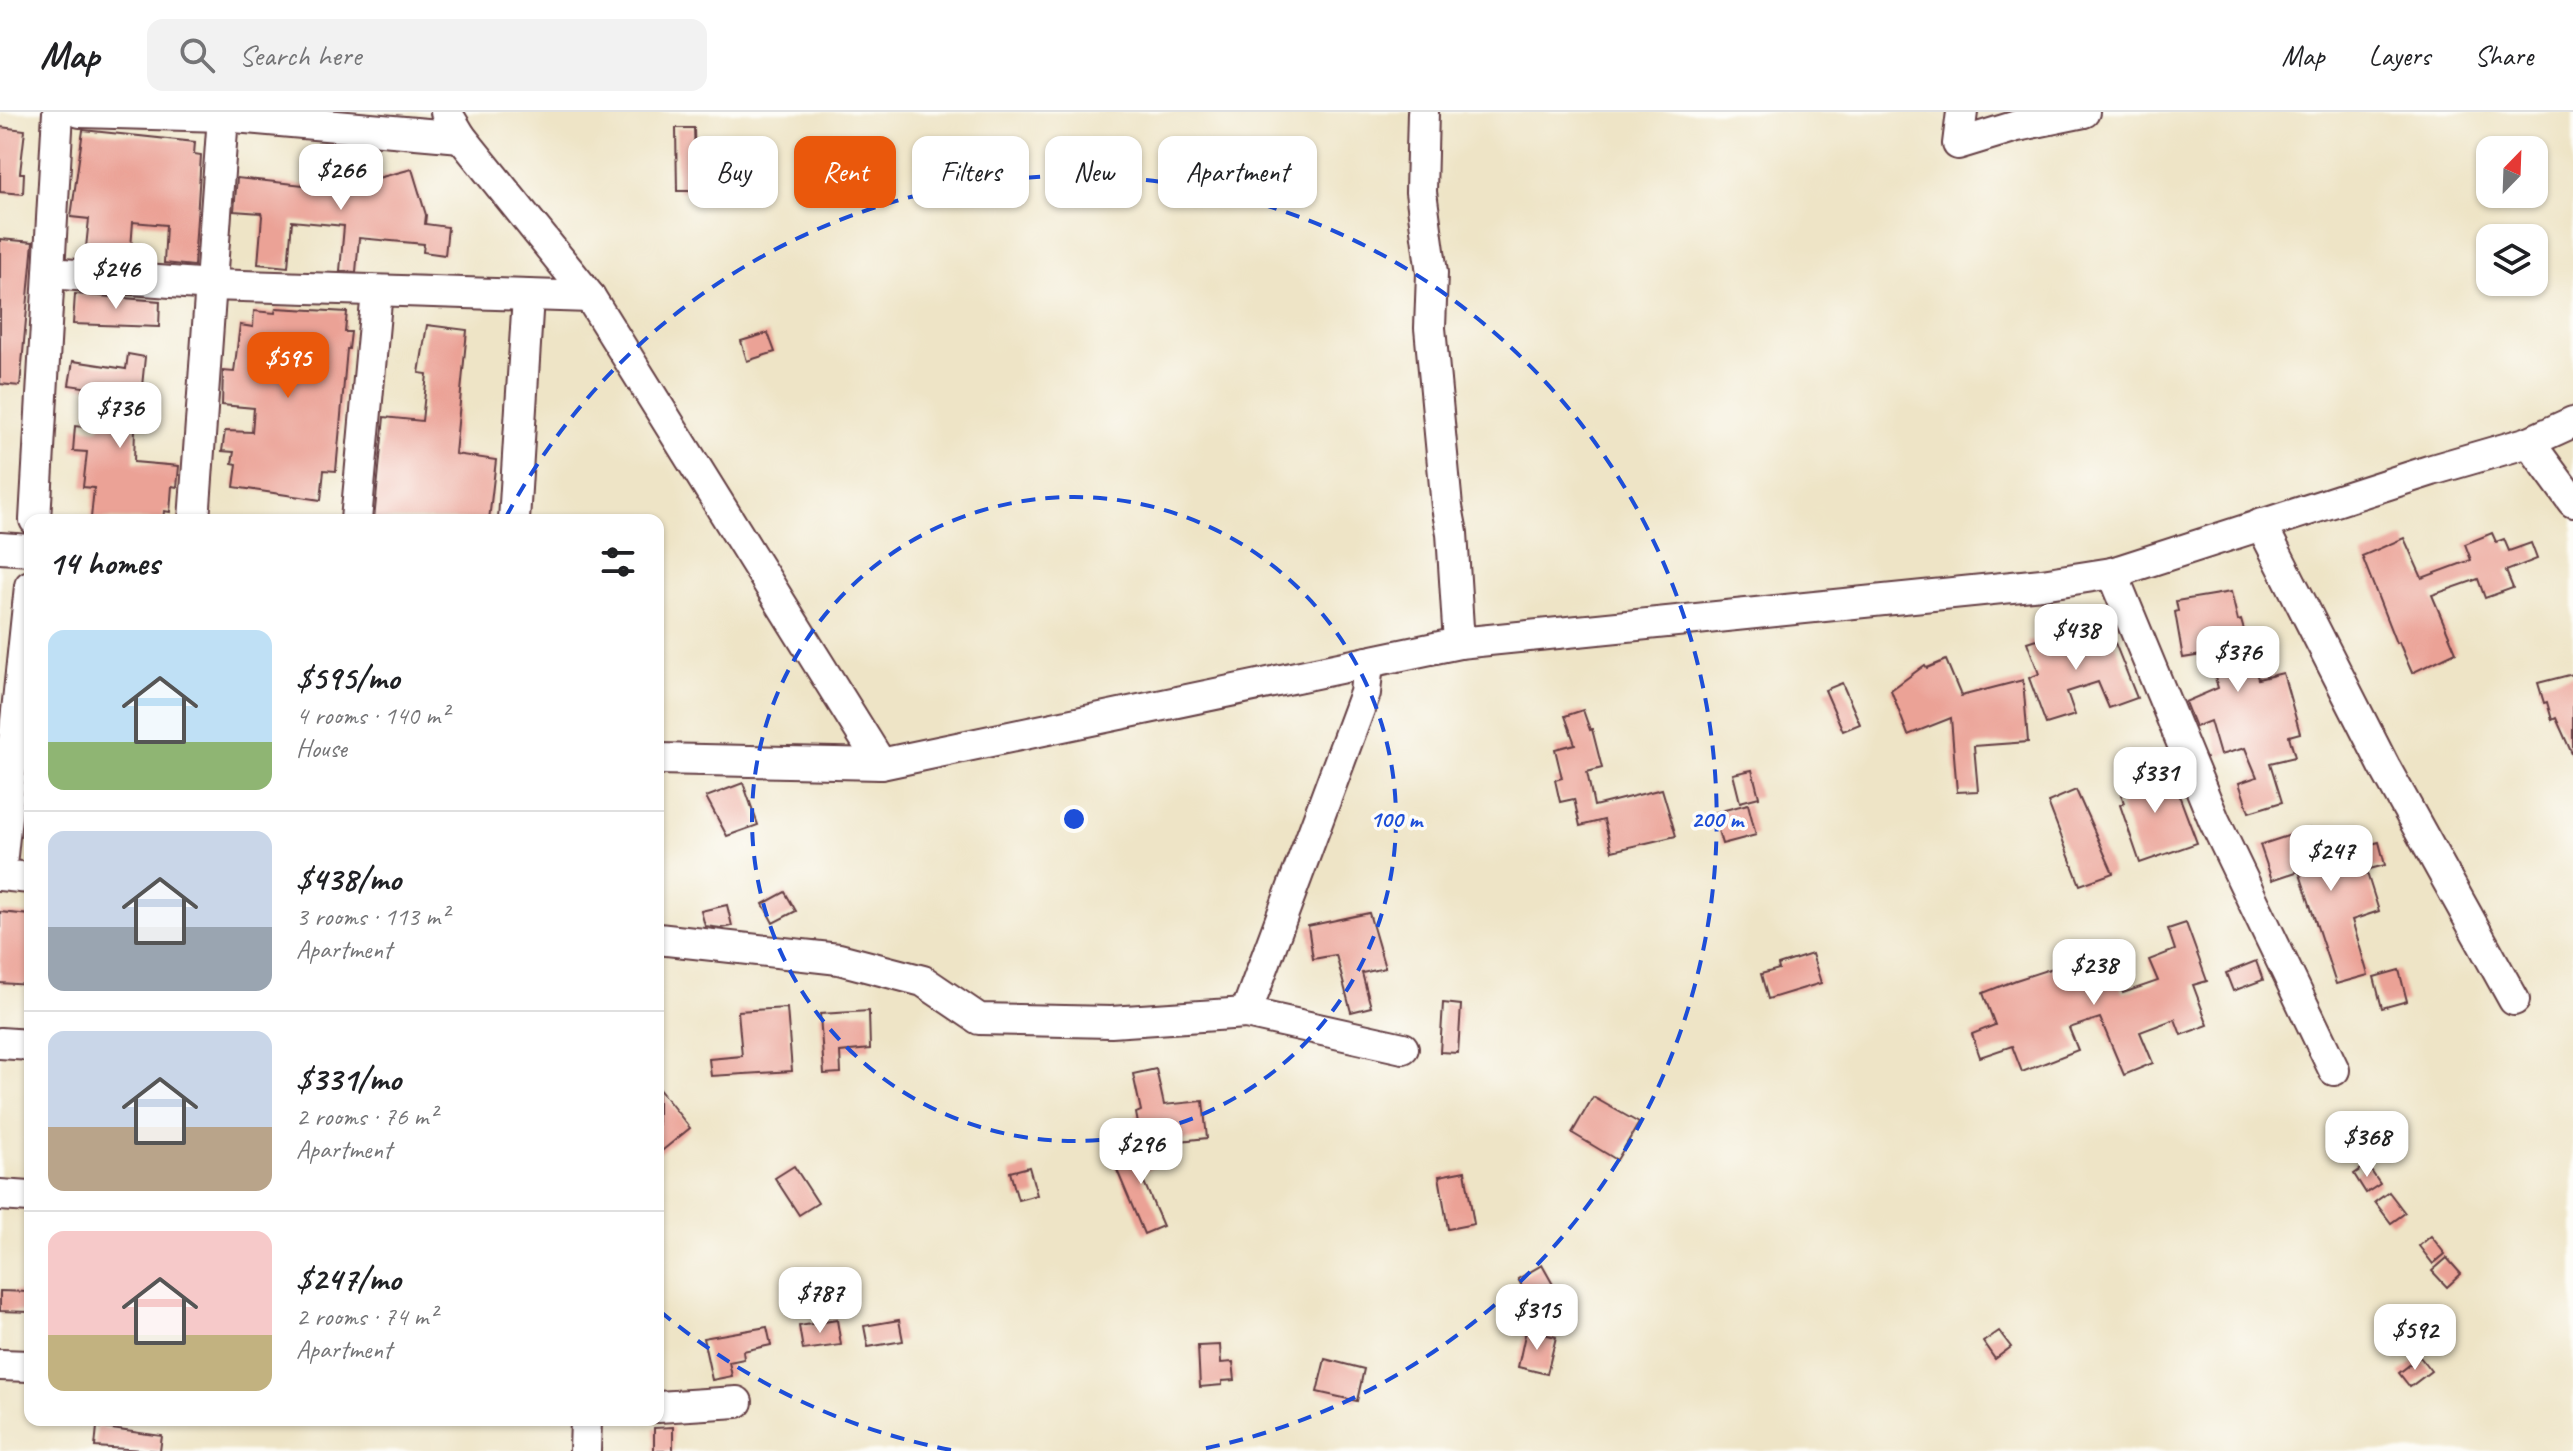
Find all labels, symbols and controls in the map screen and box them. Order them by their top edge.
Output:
search box [147,19,707,91]
text: Map [40,32,99,79]
icon: search [175,33,219,77]
text: Search here [239,36,361,74]
text: Map [2282,38,2325,73]
text: Layers [2369,38,2430,73]
text: Share [2474,38,2533,73]
chip: Buy [688,136,778,208]
chip: Rent [794,136,896,208]
chip: Filters [912,136,1029,208]
chip: New [1045,136,1142,208]
chip: Apartment [1158,136,1317,208]
north arrow [2476,136,2548,208]
map controls [2476,136,2548,296]
pin: $266 [294,144,388,212]
text: $266 [317,153,365,186]
button: layers [2476,224,2548,296]
pin: $246 [69,243,163,311]
text: $246 [92,252,140,285]
pin: $595 [241,332,335,400]
text: $595 [265,341,311,374]
pin: $736 [73,382,167,450]
text: $736 [96,391,144,424]
icon: filters [596,540,640,584]
text: 14 homes [48,541,159,584]
pin: $438 [2029,604,2123,672]
text: $438 [2053,613,2099,646]
pin: $376 [2191,626,2285,694]
text: $376 [2214,635,2262,668]
text: $595/mo [296,656,399,699]
icon: home [112,662,208,758]
text: 4 rooms · 140 m² [296,699,448,732]
text: House [296,732,347,765]
pin: $331 [2108,747,2202,815]
text: $331 [2132,756,2178,789]
text: 100 m [1370,804,1424,834]
text: 200 m [1691,804,1745,834]
centre of rings [1060,805,1088,833]
pin: $247 [2284,825,2378,893]
text: $247 [2308,834,2354,867]
text: $438/mo [296,857,401,900]
icon: home [112,863,208,959]
text: 3 rooms · 113 m² [296,900,448,933]
text: Apartment [296,933,392,966]
pin: $238 [2047,939,2141,1007]
text: $238 [2071,948,2117,981]
text: $331/mo [296,1057,401,1100]
icon: home [112,1063,208,1159]
text: 2 rooms · 76 m² [296,1100,437,1133]
pin: $368 [2320,1111,2414,1179]
pin: $296 [1094,1118,1188,1186]
text: $368 [2343,1120,2391,1153]
text: $296 [1117,1127,1165,1160]
text: Apartment [296,1133,392,1166]
text: $247/mo [296,1257,401,1300]
icon: home [112,1263,208,1359]
pin: $787 [773,1267,867,1335]
text: $787 [797,1276,843,1309]
pin: $315 [1490,1284,1584,1352]
text: $315 [1514,1293,1560,1326]
text: 2 rooms · 74 m² [296,1300,437,1333]
pin: $592 [2368,1304,2462,1372]
text: $592 [2392,1313,2438,1346]
text: Apartment [296,1333,392,1366]

